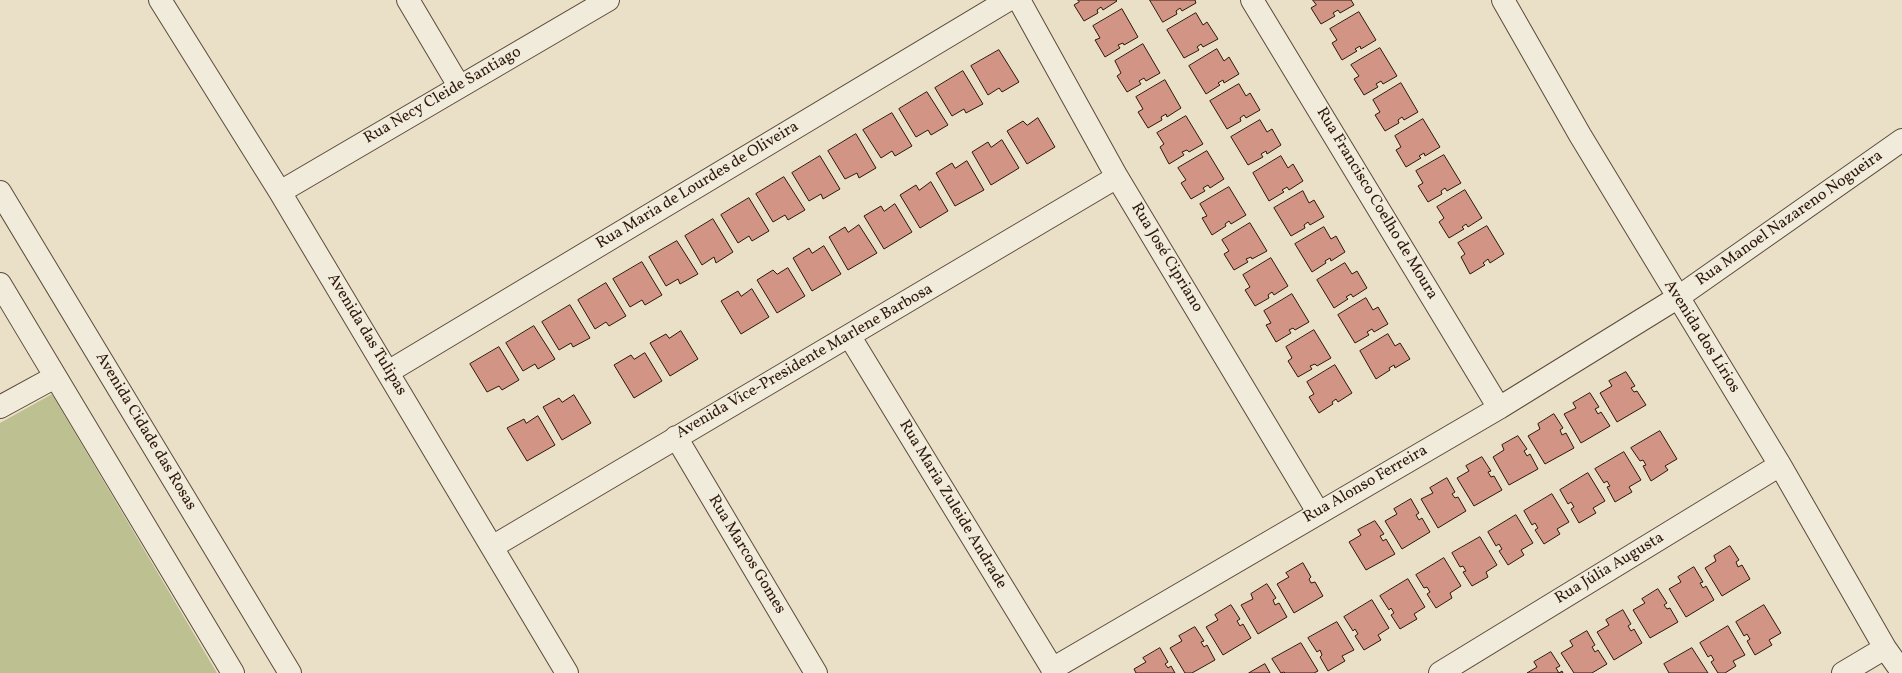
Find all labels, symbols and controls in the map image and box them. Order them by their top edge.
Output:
street label: Rua Necy Cleide Santiago [361,43,525,149]
street label: Rua Francisco Coelho de Moura [1311,104,1441,304]
street label: Rua Maria de Lourdes de Oliveira [593,118,803,254]
street label: Rua Manoel Nazareno Nogueira [1693,147,1887,291]
street label: Rua José Cipriano [1126,200,1206,316]
street label: Avenida das Tulipas [322,271,410,399]
street label: Avenida dos Lírios [1659,277,1743,397]
street label: Avenida Vice-Presidente Marlene Barbosa [673,280,937,444]
street label: Avenida Cidade das Rosas [90,350,200,514]
street label: Rua Maria Zuleide Andrade [894,417,1010,593]
street label: Rua Alonso Ferreira [1301,442,1431,528]
street label: Rua Marcos Gomes [703,492,789,618]
street label: Rua Júlia Augusta [1552,529,1668,609]

